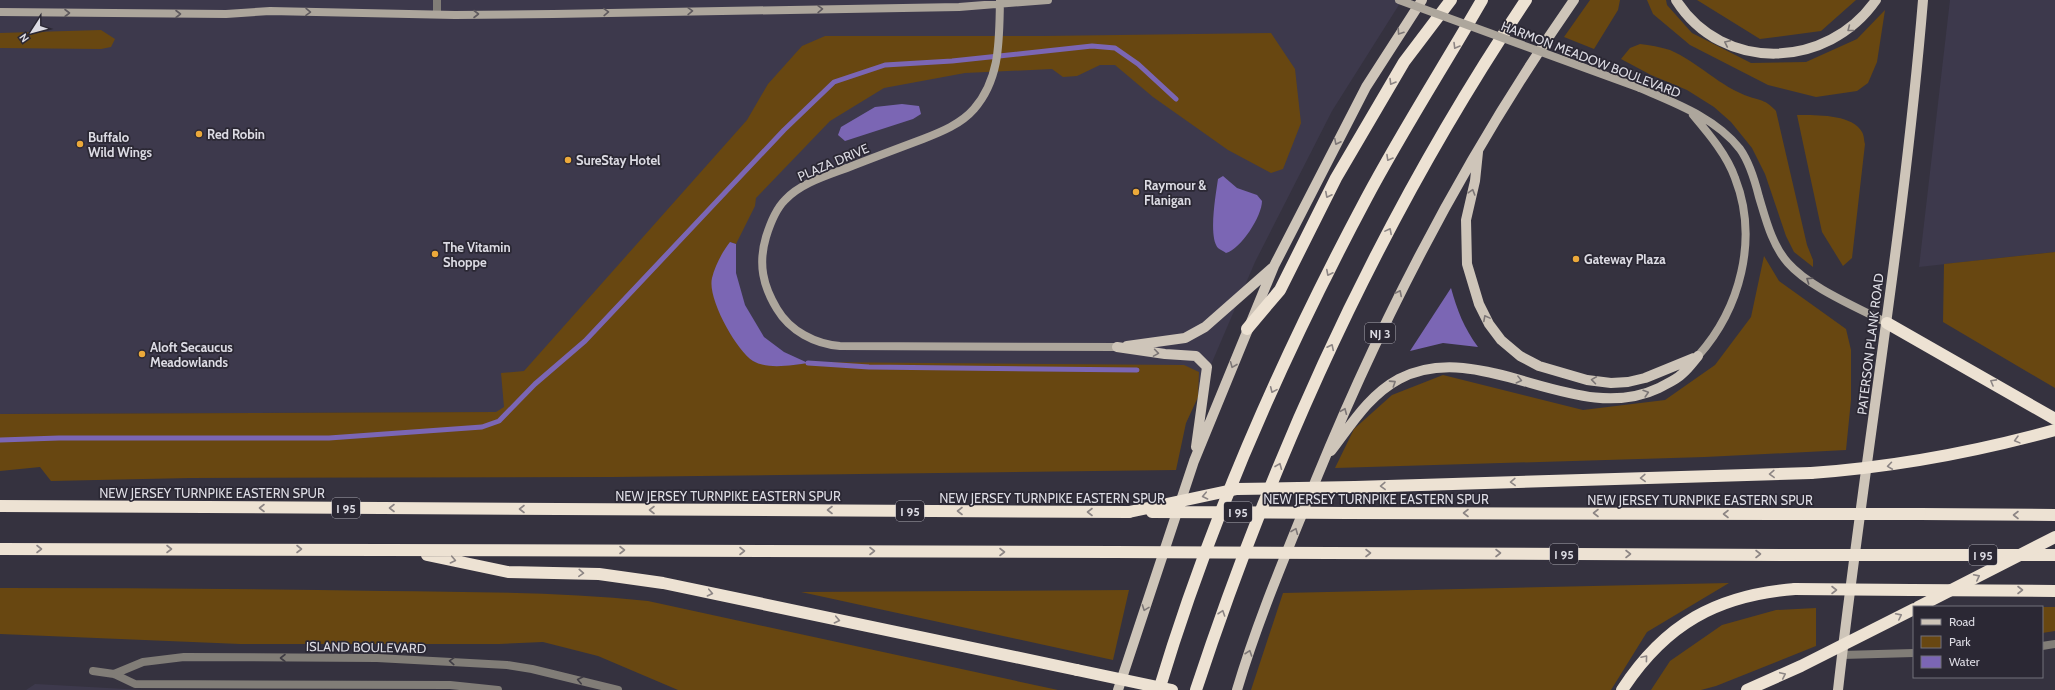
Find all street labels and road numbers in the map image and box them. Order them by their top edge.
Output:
street label: HARMON MEADOW BOULEVARD [1499,17,1683,101]
street label: PLAZA DRIVE [795,140,871,184]
street label: PATERSON PLANK ROAD [1853,272,1887,416]
road number: NJ 3 [1365,323,1395,343]
street label: NEW JERSEY TURNPIKE EASTERN SPUR [99,485,325,501]
street label: NEW JERSEY TURNPIKE EASTERN SPUR [615,488,841,504]
street label: NEW JERSEY TURNPIKE EASTERN SPUR [939,490,1165,506]
street label: NEW JERSEY TURNPIKE EASTERN SPUR [1263,491,1489,507]
street label: NEW JERSEY TURNPIKE EASTERN SPUR [1587,492,1813,508]
road number: I 95 [332,498,360,518]
road number: I 95 [896,501,924,521]
road number: I 95 [1224,502,1252,522]
road number: I 95 [1550,544,1578,564]
road number: I 95 [1969,545,1997,565]
street label: ISLAND BOULEVARD [306,638,426,656]

